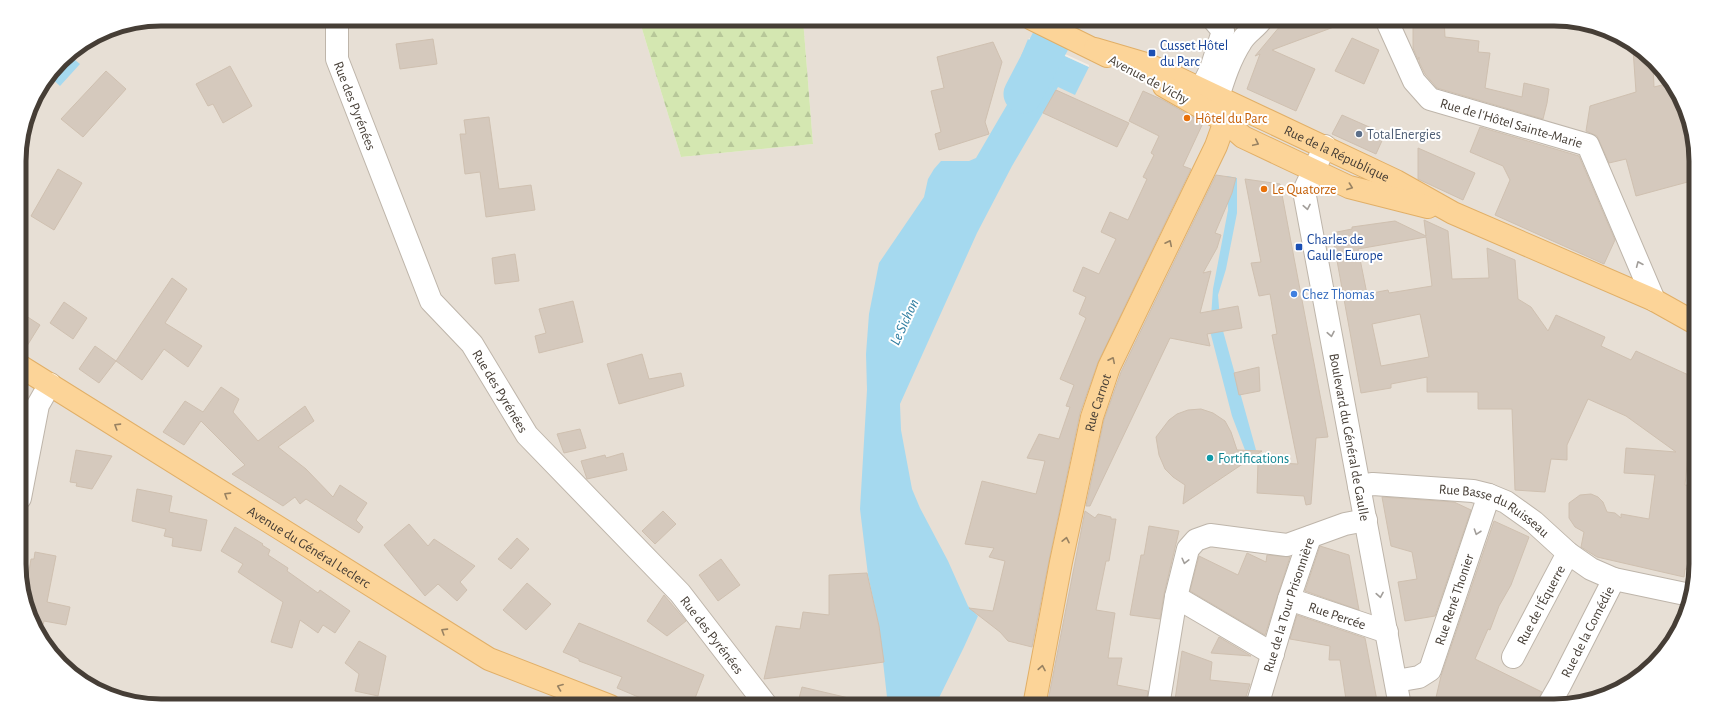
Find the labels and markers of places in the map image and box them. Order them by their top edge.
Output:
place label: Cusset Hôtel du Parc [1160,39,1228,69]
marker: Cusset Hôtel du Parc [1147,48,1157,58]
place label: Hôtel du Parc [1195,112,1268,126]
marker: Hôtel du Parc [1182,113,1192,123]
place label: TotalEnergies [1367,128,1441,142]
marker: TotalEnergies [1354,129,1364,139]
place label: Le Quatorze [1272,183,1337,197]
marker: Le Quatorze [1259,184,1269,194]
place label: Charles de Gaulle Europe [1307,233,1383,263]
marker: Charles de Gaulle Europe [1294,242,1304,252]
place label: Chez Thomas [1302,288,1375,302]
marker: Chez Thomas [1289,289,1299,299]
place label: Fortifications [1218,452,1289,466]
marker: Fortifications [1205,453,1215,463]

